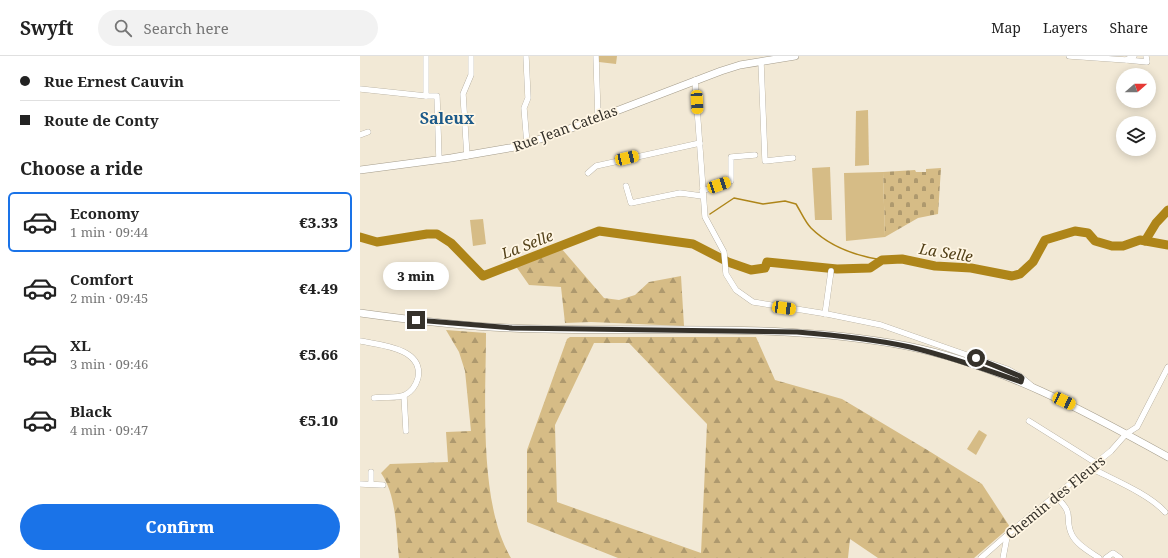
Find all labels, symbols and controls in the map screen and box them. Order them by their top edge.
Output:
search box [98,10,378,46]
text: Swyft [20,15,74,41]
icon: search [112,17,134,39]
text: Search here [144,18,229,38]
text: Map [991,18,1021,37]
text: Layers [1043,18,1088,37]
text: Share [1110,18,1148,37]
north arrow [1116,68,1156,108]
map controls [1116,68,1156,156]
text: Rue Ernest Cauvin [44,71,184,91]
car [690,90,704,114]
street label: Rue Jean Catelas [510,100,620,156]
district label: Saleux [420,107,475,129]
text: Route de Conty [44,110,159,130]
button: layers [1116,116,1156,156]
car [614,149,640,167]
text: Choose a ride [20,156,143,180]
car [706,175,732,195]
text: Economy [70,203,139,223]
icon: car [22,204,58,240]
text: €3.33 [299,212,338,232]
text: 1 min · 09:44 [70,223,148,241]
water label: La Selle [497,225,556,263]
water label: La Selle [917,238,975,266]
callout: 3 min [383,262,449,290]
text: 3 min [397,267,435,285]
text: Comfort [70,269,133,289]
icon: car [22,270,58,306]
text: €4.49 [299,278,338,298]
text: 2 min · 09:45 [70,289,148,307]
car [771,300,797,316]
route end [407,311,425,329]
text: XL [70,335,91,355]
icon: car [22,336,58,372]
text: €5.66 [299,344,338,364]
route start [967,349,985,367]
text: 3 min · 09:46 [70,355,148,373]
car [1051,390,1077,412]
text: Black [70,401,112,421]
icon: car [22,402,58,438]
text: €5.10 [299,410,338,430]
text: 4 min · 09:47 [70,421,148,439]
street label: Chemin des Fleurs [1001,451,1109,543]
button: Confirm [20,504,340,550]

